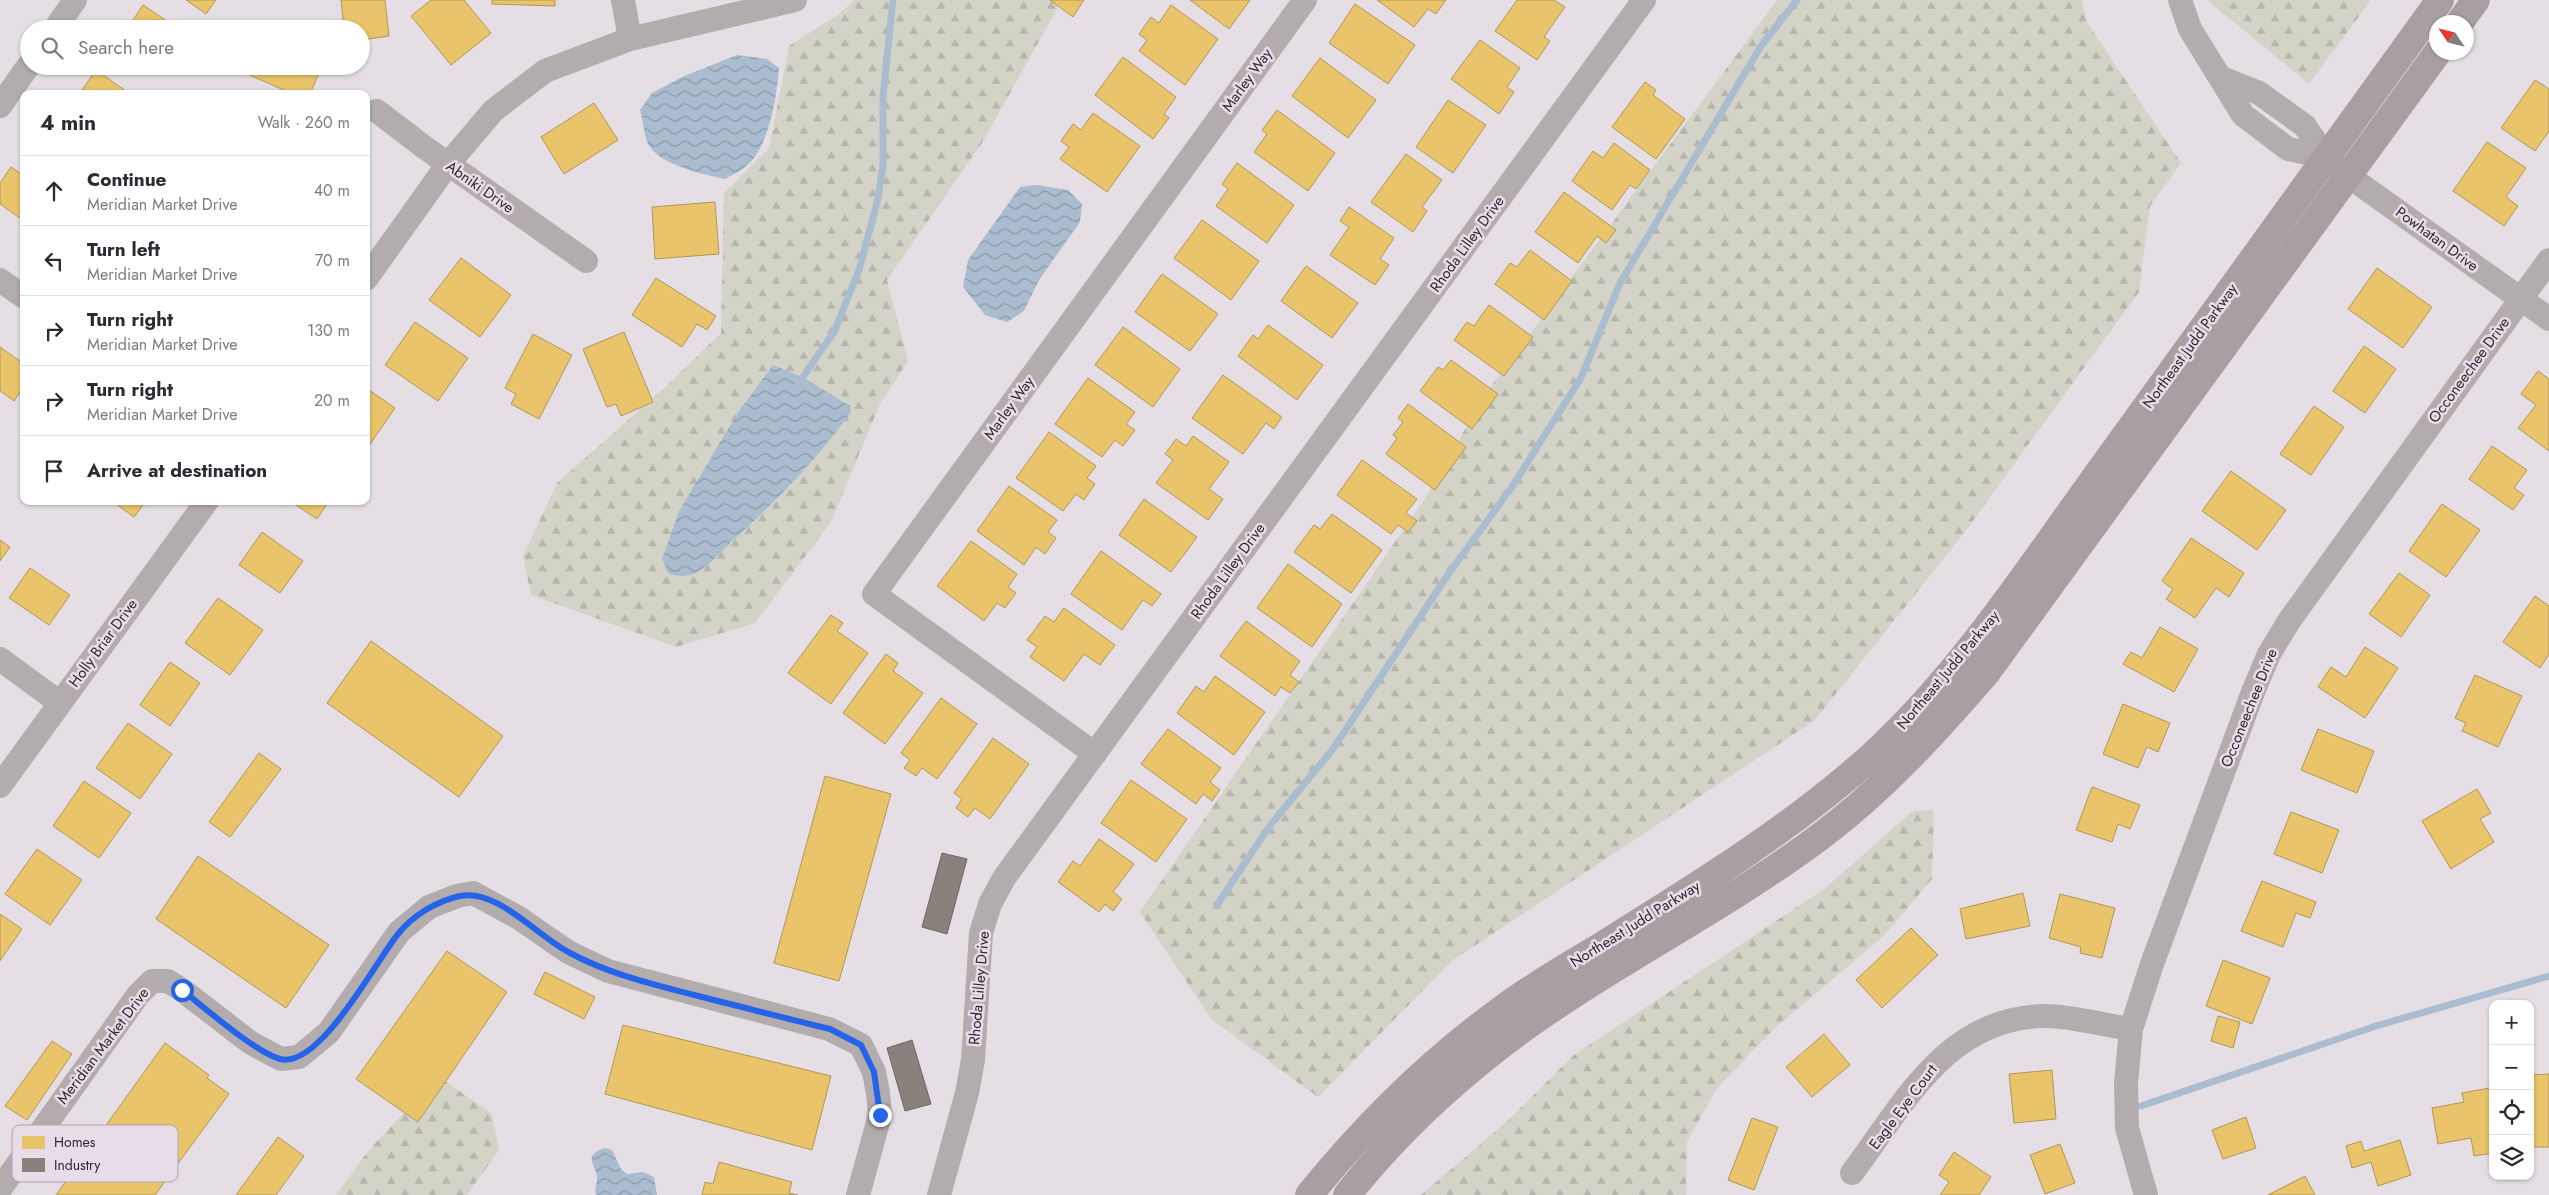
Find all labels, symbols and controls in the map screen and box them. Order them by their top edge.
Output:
north arrow [2429,15,2474,60]
search box [20,20,370,75]
icon: search [38,34,66,62]
text: Search here [78,34,174,61]
street label: Marley Way [1216,43,1278,116]
text: 4 min [40,108,96,138]
text: Walk · 260 m [258,111,350,134]
street label: Abniki Drive [442,155,519,219]
text: Continue [87,166,166,193]
icon: ahead [40,177,68,205]
text: 40 m [314,179,350,202]
street label: Rhoda Lilley Drive [1425,191,1510,297]
text: Meridian Market Drive [87,193,237,216]
street label: Powhatan Drive [2391,201,2483,277]
text: Turn left [87,236,160,263]
icon: left [40,247,68,275]
text: 70 m [315,249,350,272]
text: Meridian Market Drive [87,263,237,286]
street label: Northeast Judd Parkway [2137,279,2243,413]
text: Turn right [87,306,173,333]
street label: Occoneechee Drive [2423,312,2515,427]
icon: right [40,317,68,345]
text: 130 m [307,319,350,342]
text: Meridian Market Drive [87,333,237,356]
street label: Marley Way [978,371,1040,444]
text: Turn right [87,376,173,403]
icon: right [40,387,68,415]
text: 20 m [314,389,350,412]
text: Meridian Market Drive [87,403,237,426]
icon: arrive [40,457,68,485]
text: Arrive at destination [87,457,267,484]
street label: Rhoda Lilley Drive [1186,518,1271,624]
street label: Holly Briar Drive [63,594,143,692]
street label: Northeast Judd Parkway [1892,605,2005,734]
street label: Occoneechee Drive [2215,645,2283,771]
street label: Northeast Judd Parkway [1566,875,1705,973]
street label: Rhoda Lilley Drive [963,930,995,1046]
route start [171,979,194,1002]
street label: Meridian Market Drive [52,983,154,1109]
map controls [2489,1000,2534,1180]
button: + [2489,1000,2534,1045]
button: − [2489,1045,2534,1090]
street label: Eagle Eye Court [1864,1059,1943,1154]
button: locate [2489,1090,2534,1135]
route end [869,1104,892,1127]
legend [12,1125,178,1182]
text: Homes [54,1132,96,1152]
button: layers [2489,1135,2534,1180]
text: Industry [54,1155,101,1175]

